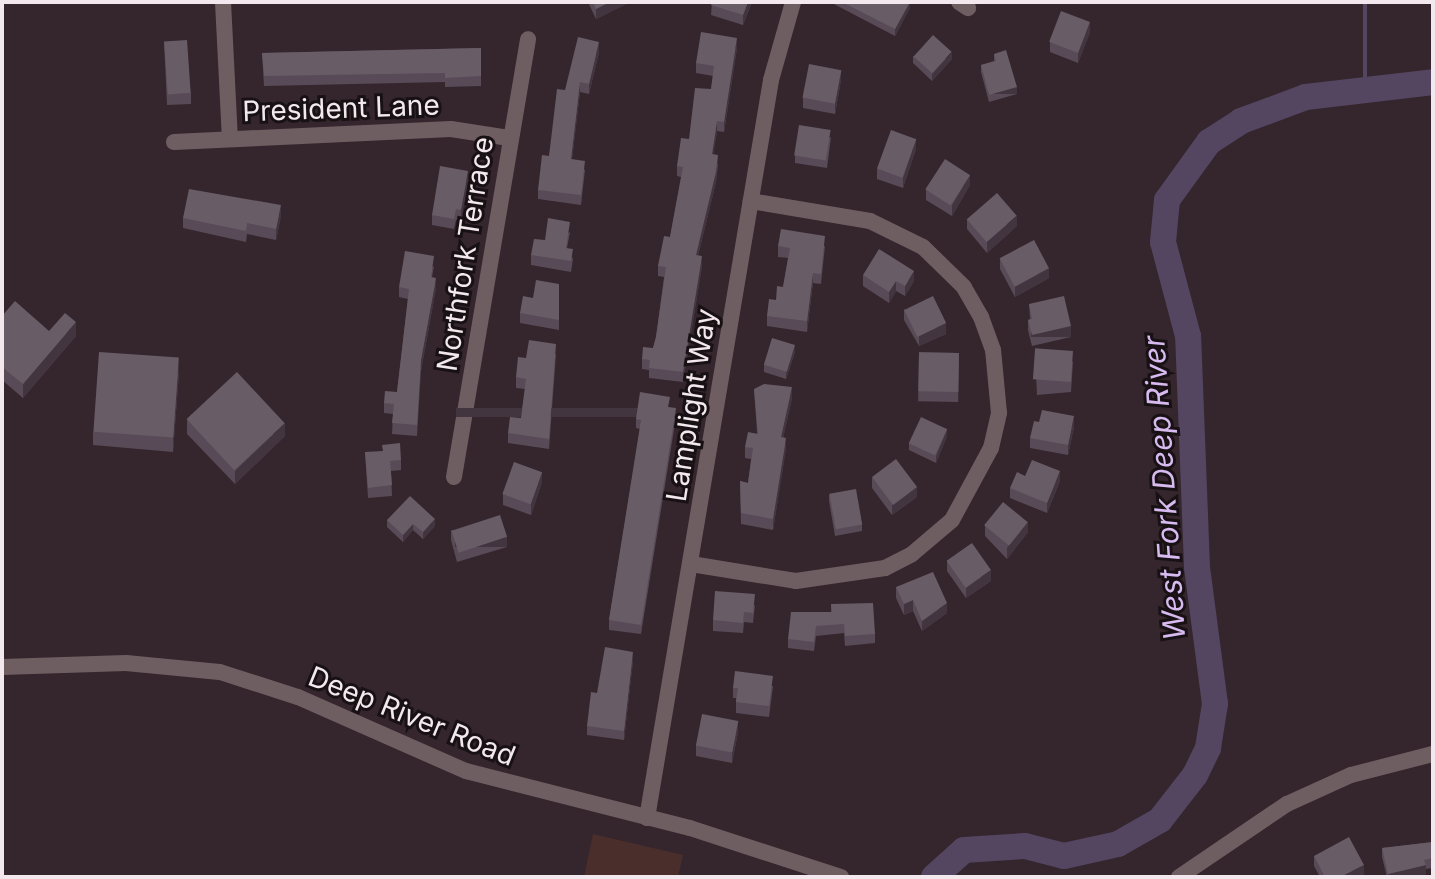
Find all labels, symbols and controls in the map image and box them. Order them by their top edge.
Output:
street label: President Lane [242,88,440,128]
street label: Northfork Terrace [430,134,500,374]
street label: Lamplight Way [659,306,723,504]
water label: West Fork Deep River [1135,335,1193,641]
street label: Deep River Road [304,659,520,773]

